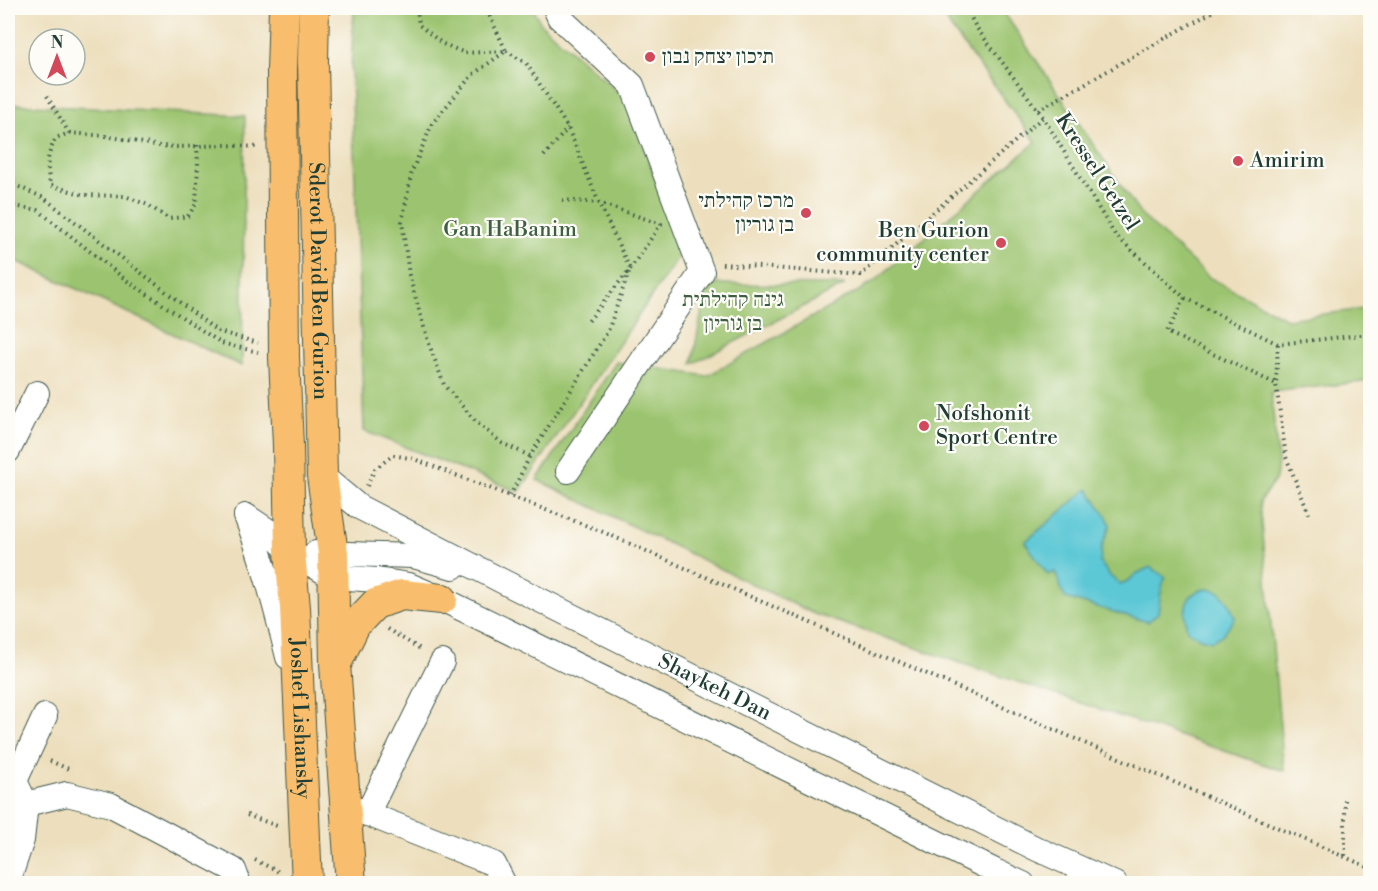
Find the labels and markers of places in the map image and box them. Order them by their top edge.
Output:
place label: תיכון יצחק נבון [662,44,774,70]
marker: תיכון יצחק נבון [643,50,657,64]
place label: Amirim [1249,148,1325,174]
marker: Amirim [1231,154,1245,168]
place label: מרכז קהילתי בן גוריון [698,188,794,238]
marker: מרכז קהילתי בן גוריון [799,206,813,220]
place label: Ben Gurion community center [816,218,989,268]
marker: Ben Gurion community center [994,236,1008,250]
place label: Nofshonit Sport Centre [936,401,1058,451]
marker: Nofshonit Sport Centre [917,419,931,433]

